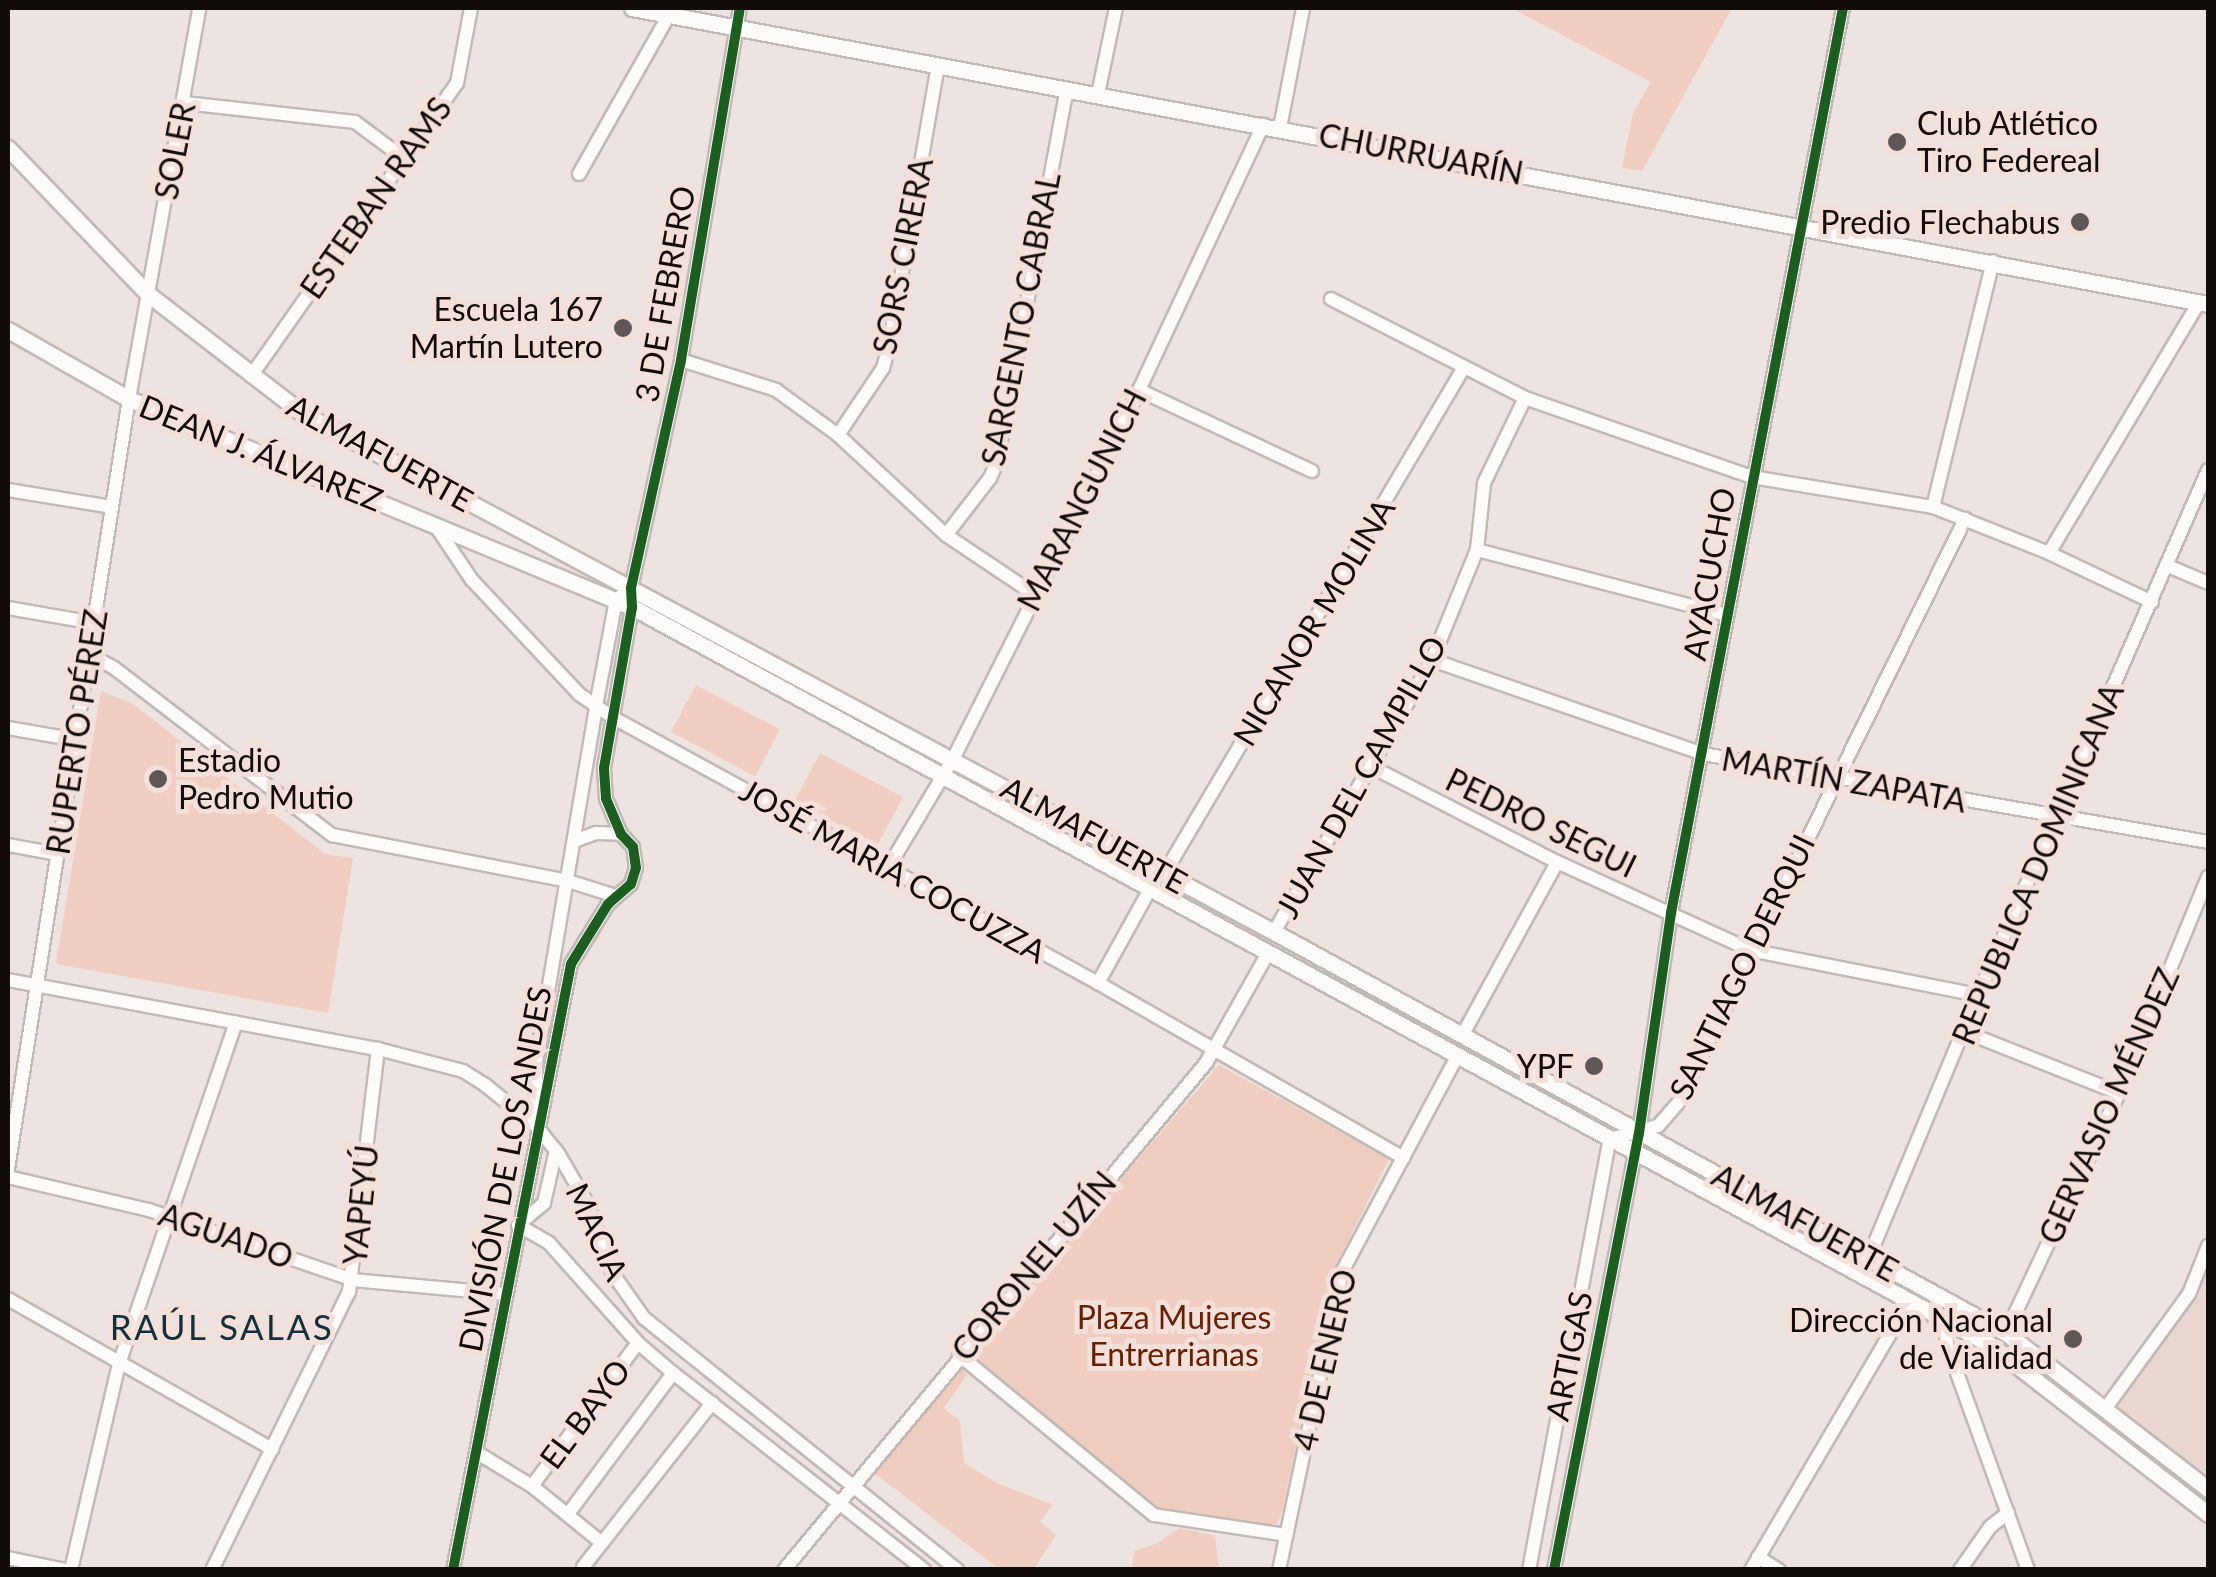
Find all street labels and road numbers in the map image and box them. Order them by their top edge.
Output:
street label: ESTEBAN RAMS [292,90,460,306]
street label: SOLER [147,99,203,203]
street label: CHURRUARÍN [1316,115,1526,193]
street label: SORS CIRERA [865,155,941,357]
street label: SARGENTO CABRAL [974,169,1068,469]
street label: 3 DE FEBRERO [627,183,703,405]
street label: MARANGUNICH [1010,383,1154,617]
street label: DEAN J. ÁLVAREZ [133,386,389,520]
street label: ALMAFUERTE [280,386,480,520]
street label: AYACUCHO [1675,485,1743,663]
street label: NICANOR MOLINA [1225,491,1403,753]
street label: RUPERTO PÉREZ [39,607,115,857]
street label: JUAN DEL CAMPILLO [1267,629,1455,925]
street label: REPUBLICA DOMINICANA [1944,677,2132,1051]
street label: MARTÍN ZAPATA [1719,740,1969,820]
street label: PEDRO SEGUI [1440,760,1642,886]
street label: ALMAFUERTE [994,768,1194,902]
street label: JOSÉ MARIA COCUZZA [733,771,1053,971]
street label: SANTIAGO DERQUI [1661,828,1823,1106]
street label: GERVASIO MÉNDEZ [2031,962,2187,1250]
street label: DIVISIÓN DE LOS ANDES [451,983,559,1355]
street label: YAPEYÚ [336,1143,386,1267]
street label: ALMAFUERTE [1705,1156,1905,1290]
street label: CORONEL UZÍN [944,1163,1124,1369]
street label: MACIA [558,1177,636,1287]
street label: AGUADO [154,1195,298,1277]
street label: 4 DE ENERO [1286,1266,1364,1454]
street label: ARTIGAS [1538,1288,1600,1424]
street label: EL BAYO [531,1352,639,1476]

